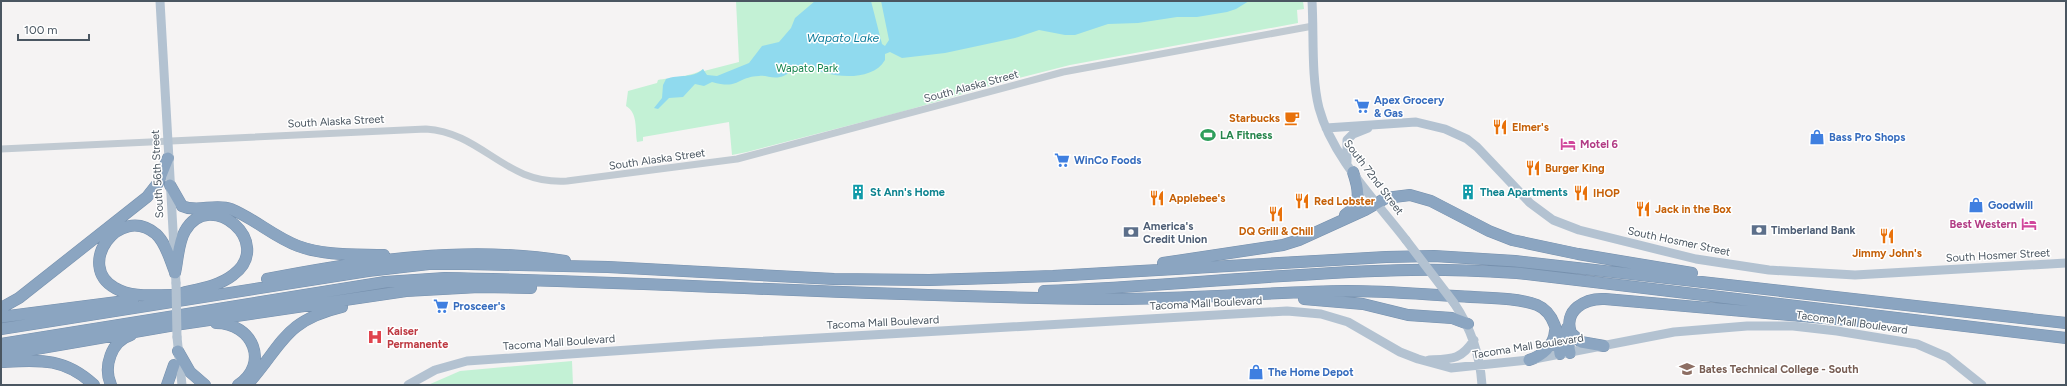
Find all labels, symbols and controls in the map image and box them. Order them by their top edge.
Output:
scale bar [18,16,89,42]
text: 100 m [24,23,58,37]
water label: Wapato Lake [807,31,880,45]
park label: Wapato Park [776,62,839,75]
street label: South Alaska Street [922,68,1020,105]
place label: Apex Grocery & Gas [1374,94,1445,120]
supermarket icon: Apex Grocery & Gas [1353,97,1371,115]
cafe icon: Starbucks [1283,109,1301,127]
street label: South Alaska Street [287,112,385,131]
place label: Starbucks [1229,112,1280,125]
restaurant icon: Elmer's [1491,118,1509,136]
place label: Elmer's [1512,121,1549,134]
sports icon: LA Fitness [1199,126,1217,144]
shop icon: Bass Pro Shops [1808,128,1826,146]
street label: South 56th Street [149,129,166,219]
place label: LA Fitness [1220,129,1272,142]
place label: Bass Pro Shops [1829,131,1905,144]
hotel icon: Motel 6 [1559,135,1577,153]
street label: South 72nd Street [1341,137,1406,217]
place label: Motel 6 [1580,138,1619,151]
street label: South Alaska Street [608,146,706,173]
supermarket icon: WinCo Foods [1053,151,1071,169]
place label: WinCo Foods [1074,154,1141,167]
restaurant icon: Burger King [1524,159,1542,177]
place label: Burger King [1545,162,1605,175]
building icon: St Ann's Home [849,183,867,201]
building icon: Thea Apartments [1459,183,1477,201]
restaurant icon: IHOP [1572,184,1590,202]
place label: St Ann's Home [870,186,945,199]
place label: Thea Apartments [1480,186,1568,199]
place label: IHOP [1593,187,1620,200]
restaurant icon: Applebee's [1148,189,1166,207]
place label: Applebee's [1169,192,1225,205]
restaurant icon: Red Lobster [1293,192,1311,210]
place label: Red Lobster [1314,195,1376,208]
shop icon: Goodwill [1967,196,1985,214]
place label: Goodwill [1988,199,2033,212]
restaurant icon: Jack in the Box [1634,200,1652,218]
place label: Jack in the Box [1655,203,1732,216]
restaurant icon: DQ Grill & Chill [1267,205,1285,223]
hotel icon: Best Western [2020,215,2038,233]
place label: Best Western [1950,218,2017,231]
place label: America's Credit Union [1143,220,1207,246]
bank icon: Timberland Bank [1750,221,1768,239]
bank icon: America's Credit Union [1122,223,1140,241]
street label: South Hosmer Street [1626,224,1731,259]
place label: Timberland Bank [1771,224,1856,237]
place label: DQ Grill & Chill [1239,225,1314,238]
restaurant icon: Jimmy John's [1878,227,1896,245]
street label: South Hosmer Street [1945,246,2051,265]
place label: Jimmy John's [1852,247,1922,260]
street label: Tacoma Mall Boulevard [1150,294,1262,313]
supermarket icon: Prosceer's [432,297,450,315]
place label: Prosceer's [453,300,505,313]
street label: Tacoma Mall Boulevard [1795,308,1908,337]
street label: Tacoma Mall Boulevard [827,313,939,332]
place label: Kaiser Permanente [387,325,448,351]
hospital icon: Kaiser Permanente [366,328,384,346]
street label: Tacoma Mall Boulevard [1472,331,1585,362]
street label: Tacoma Mall Boulevard [503,332,616,353]
school or university icon: Bates Technical College - South [1678,360,1696,378]
shop icon: The Home Depot [1247,363,1265,381]
place label: Bates Technical College - South [1699,363,1858,376]
place label: The Home Depot [1268,366,1354,379]

